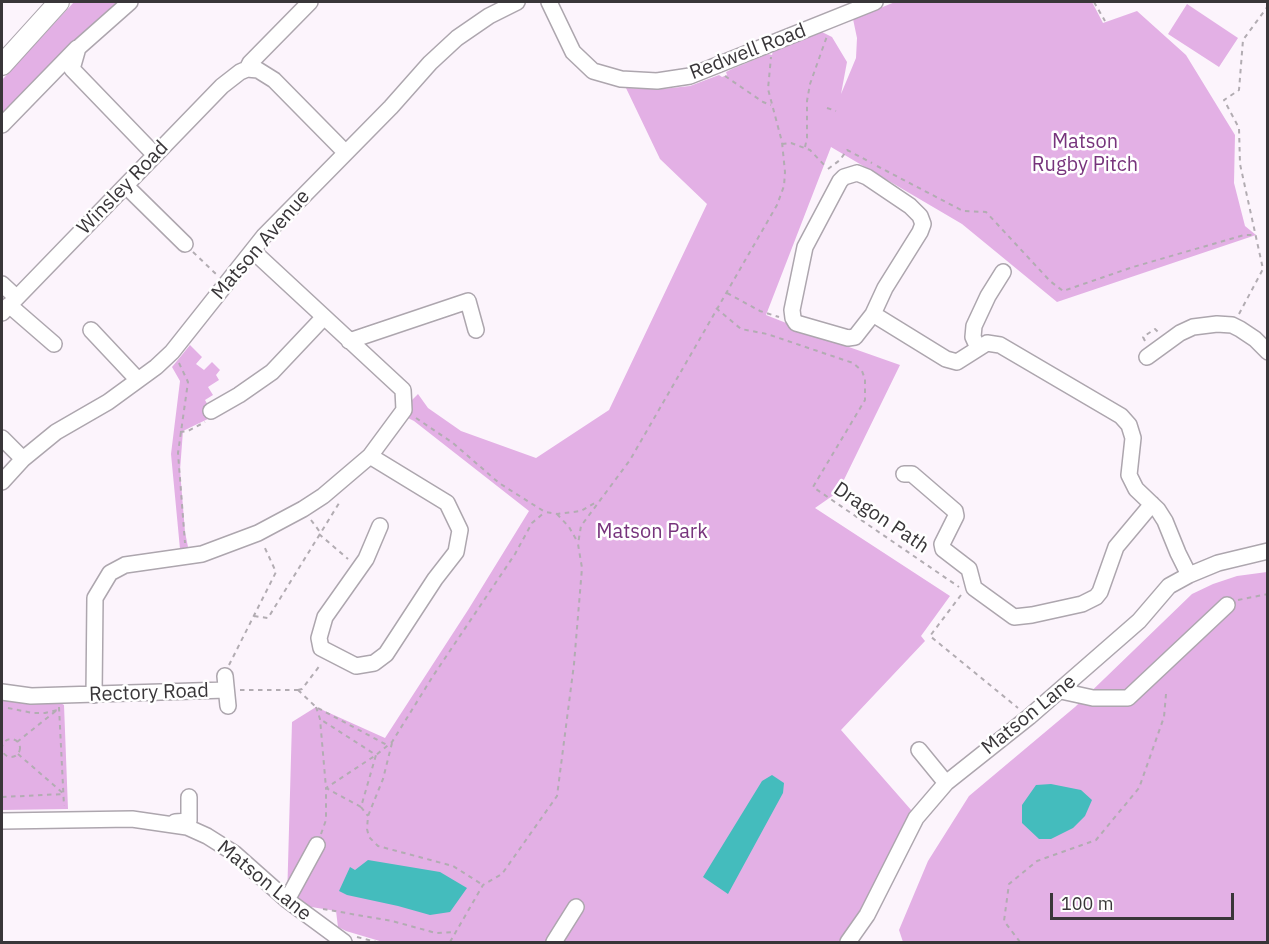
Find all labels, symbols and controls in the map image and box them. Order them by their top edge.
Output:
street label: Redwell Road [686,19,810,85]
park label: Matson Rugby Pitch [1032,130,1138,177]
street label: Winsley Road [72,136,174,240]
street label: Matson Avenue [207,185,315,305]
street label: Dragon Path [829,477,933,559]
park label: Matson Park [596,520,708,544]
street label: Matson Lane [977,670,1081,760]
street label: Rectory Road [89,679,209,707]
street label: Matson Lane [212,836,316,926]
scale bar [1053,881,1238,919]
text: 100 m [1061,892,1113,915]

